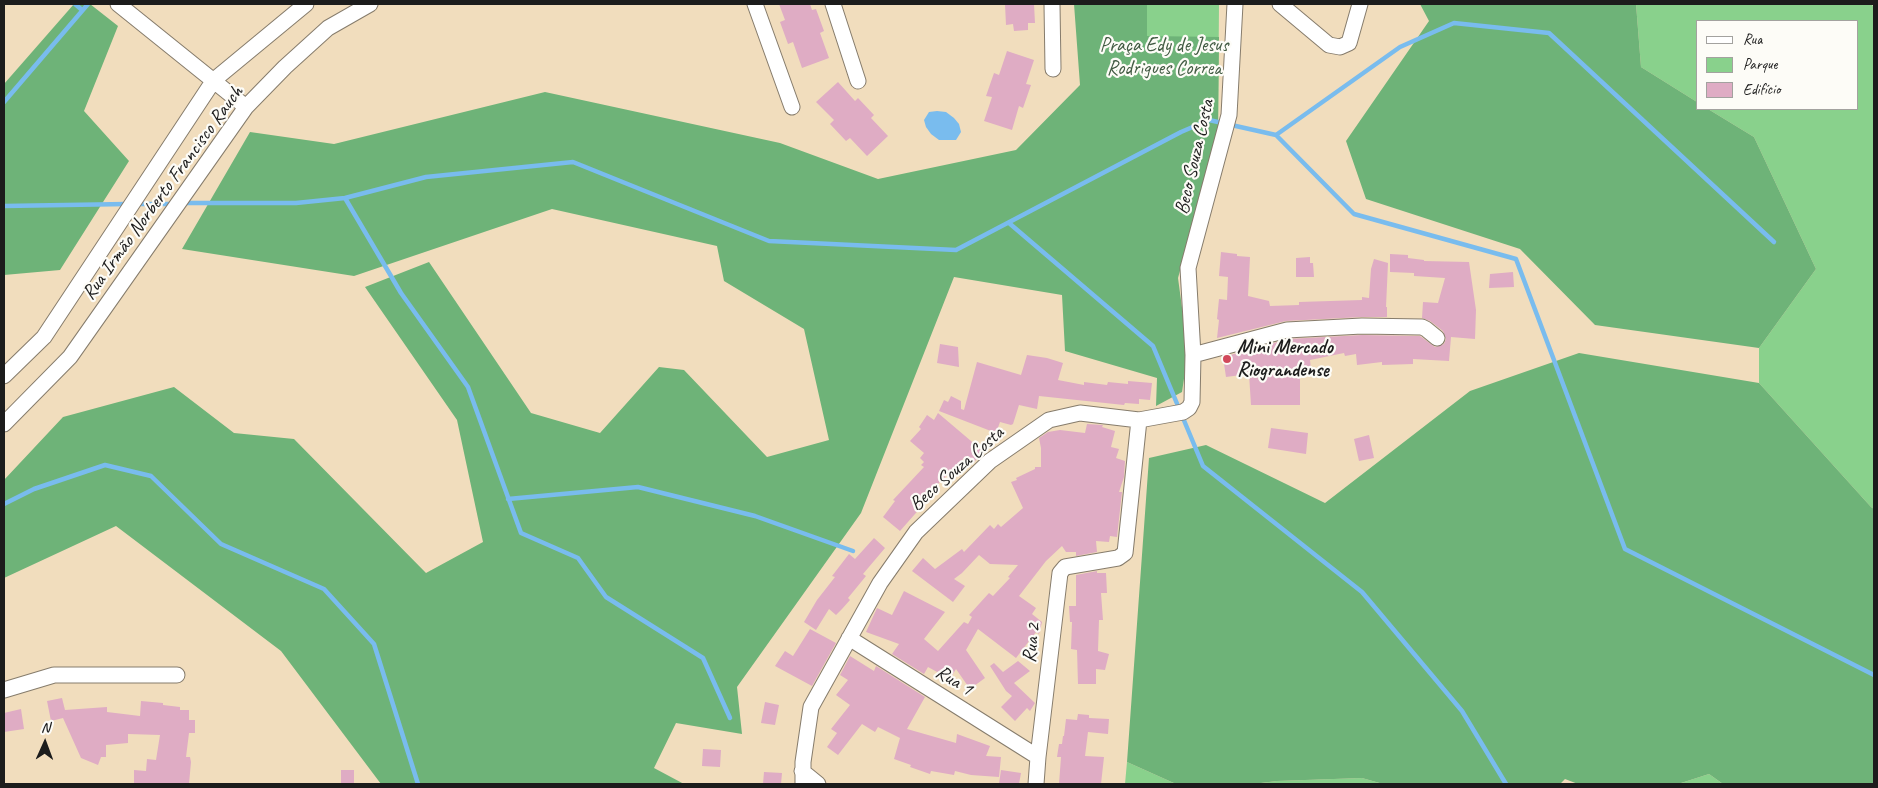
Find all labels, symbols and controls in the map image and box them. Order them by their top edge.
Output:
legend [1696,20,1858,110]
text: Rua [1743,30,1762,49]
park label: Praça Edy de Jesus Rodrigues Correa [1100,34,1228,81]
text: Parque [1743,55,1777,74]
text: Edifício [1743,80,1780,99]
street label: Rua Irmão Norberto Francisco Rauch [77,81,249,305]
street label: Beco Souza Costa [1170,97,1220,217]
place label: Mini Mercado Riograndense [1237,336,1333,383]
marker: Mini Mercado Riograndense [1221,353,1233,365]
street label: Beco Souza Costa [905,422,1009,516]
street label: Rua 2 [1018,622,1046,664]
street label: Rua 1 [931,660,977,702]
north arrow [20,718,70,768]
text: N [41,719,50,736]

